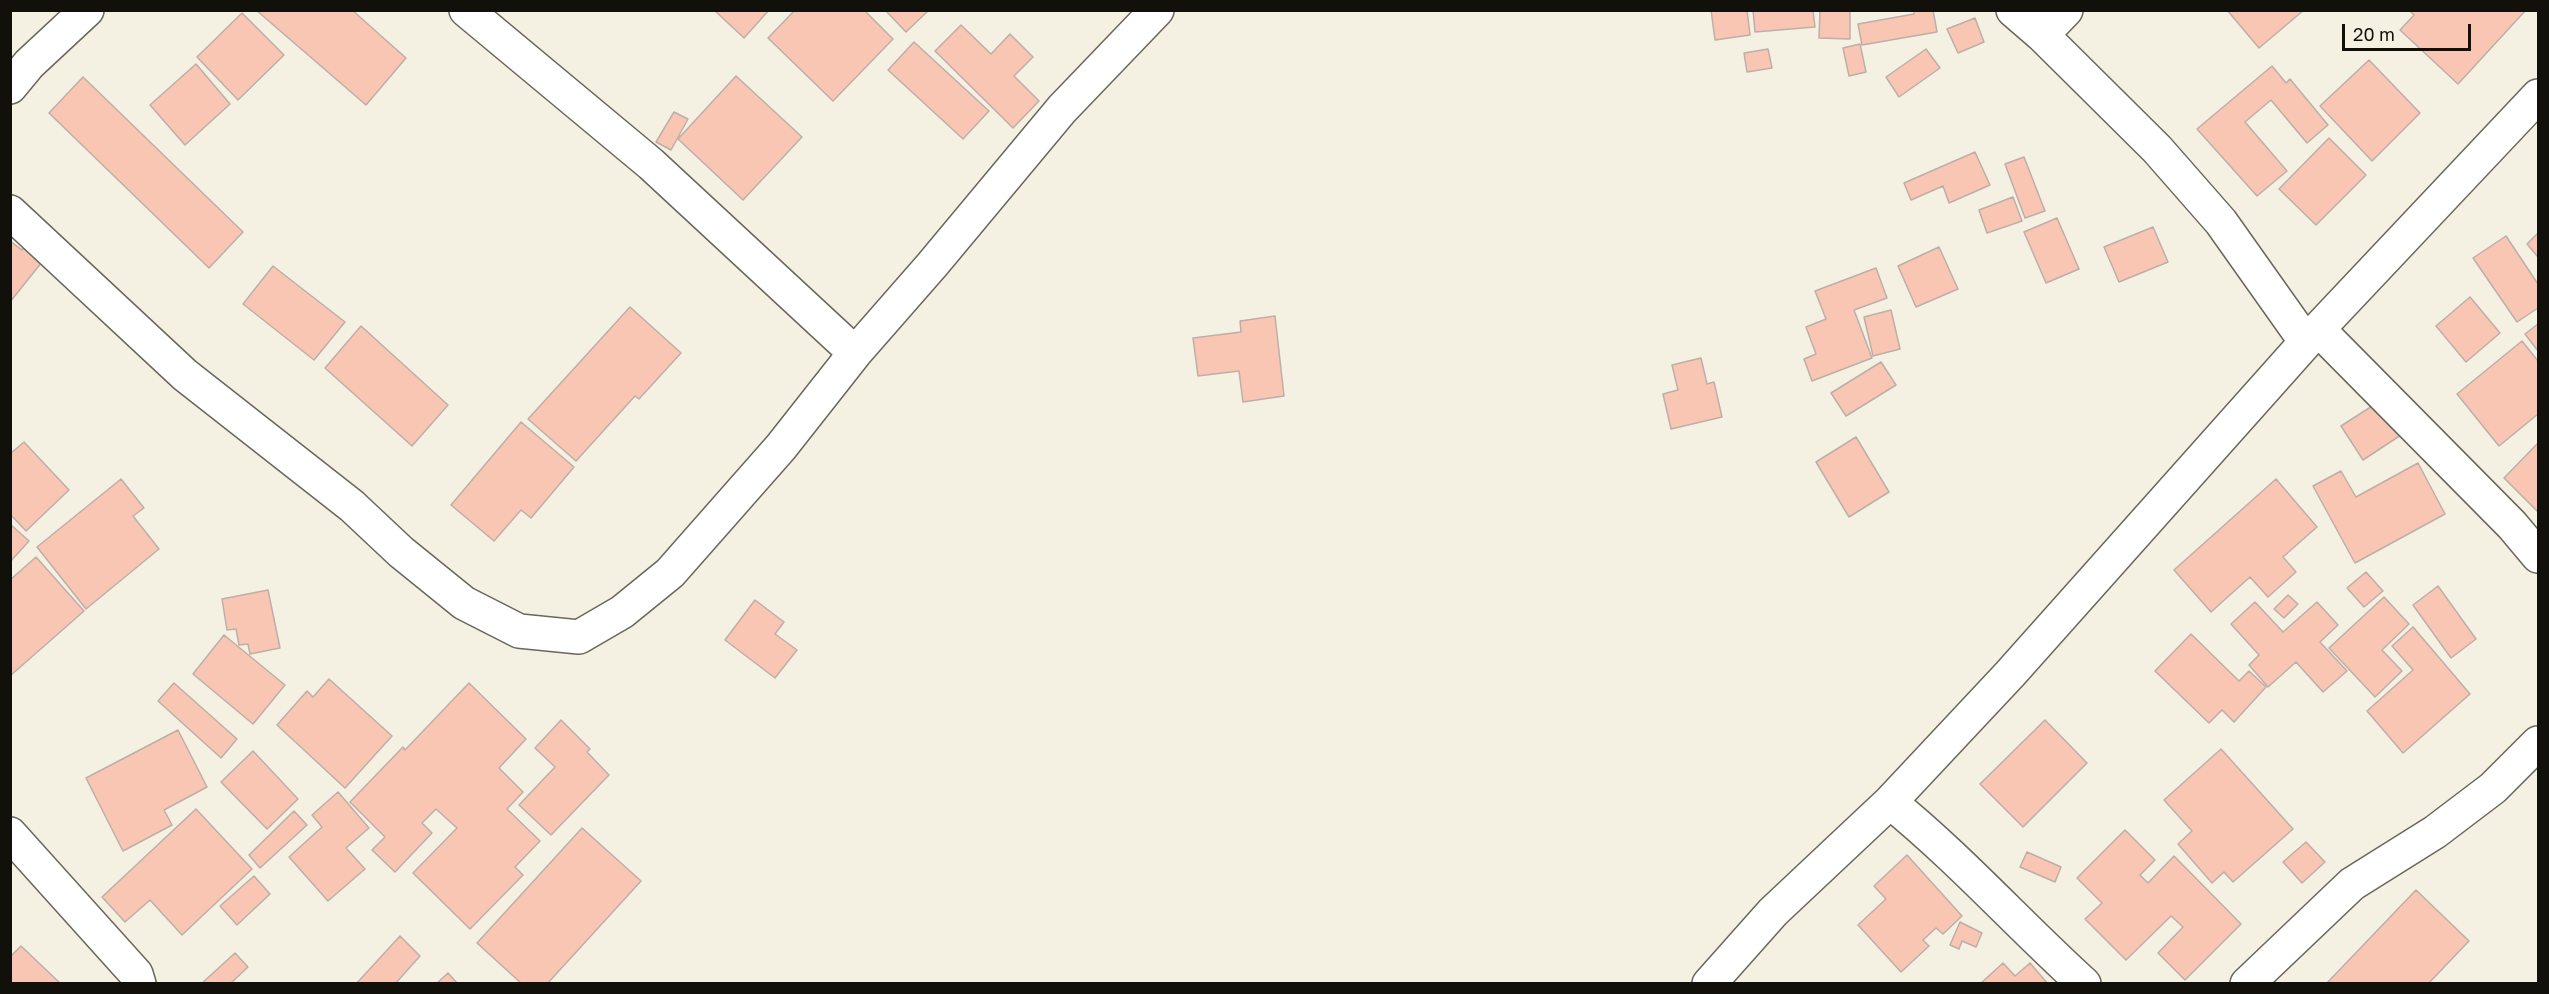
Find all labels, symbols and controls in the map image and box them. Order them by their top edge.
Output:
scale bar [2345,12,2474,50]
text: 20 m [2353,23,2395,45]

